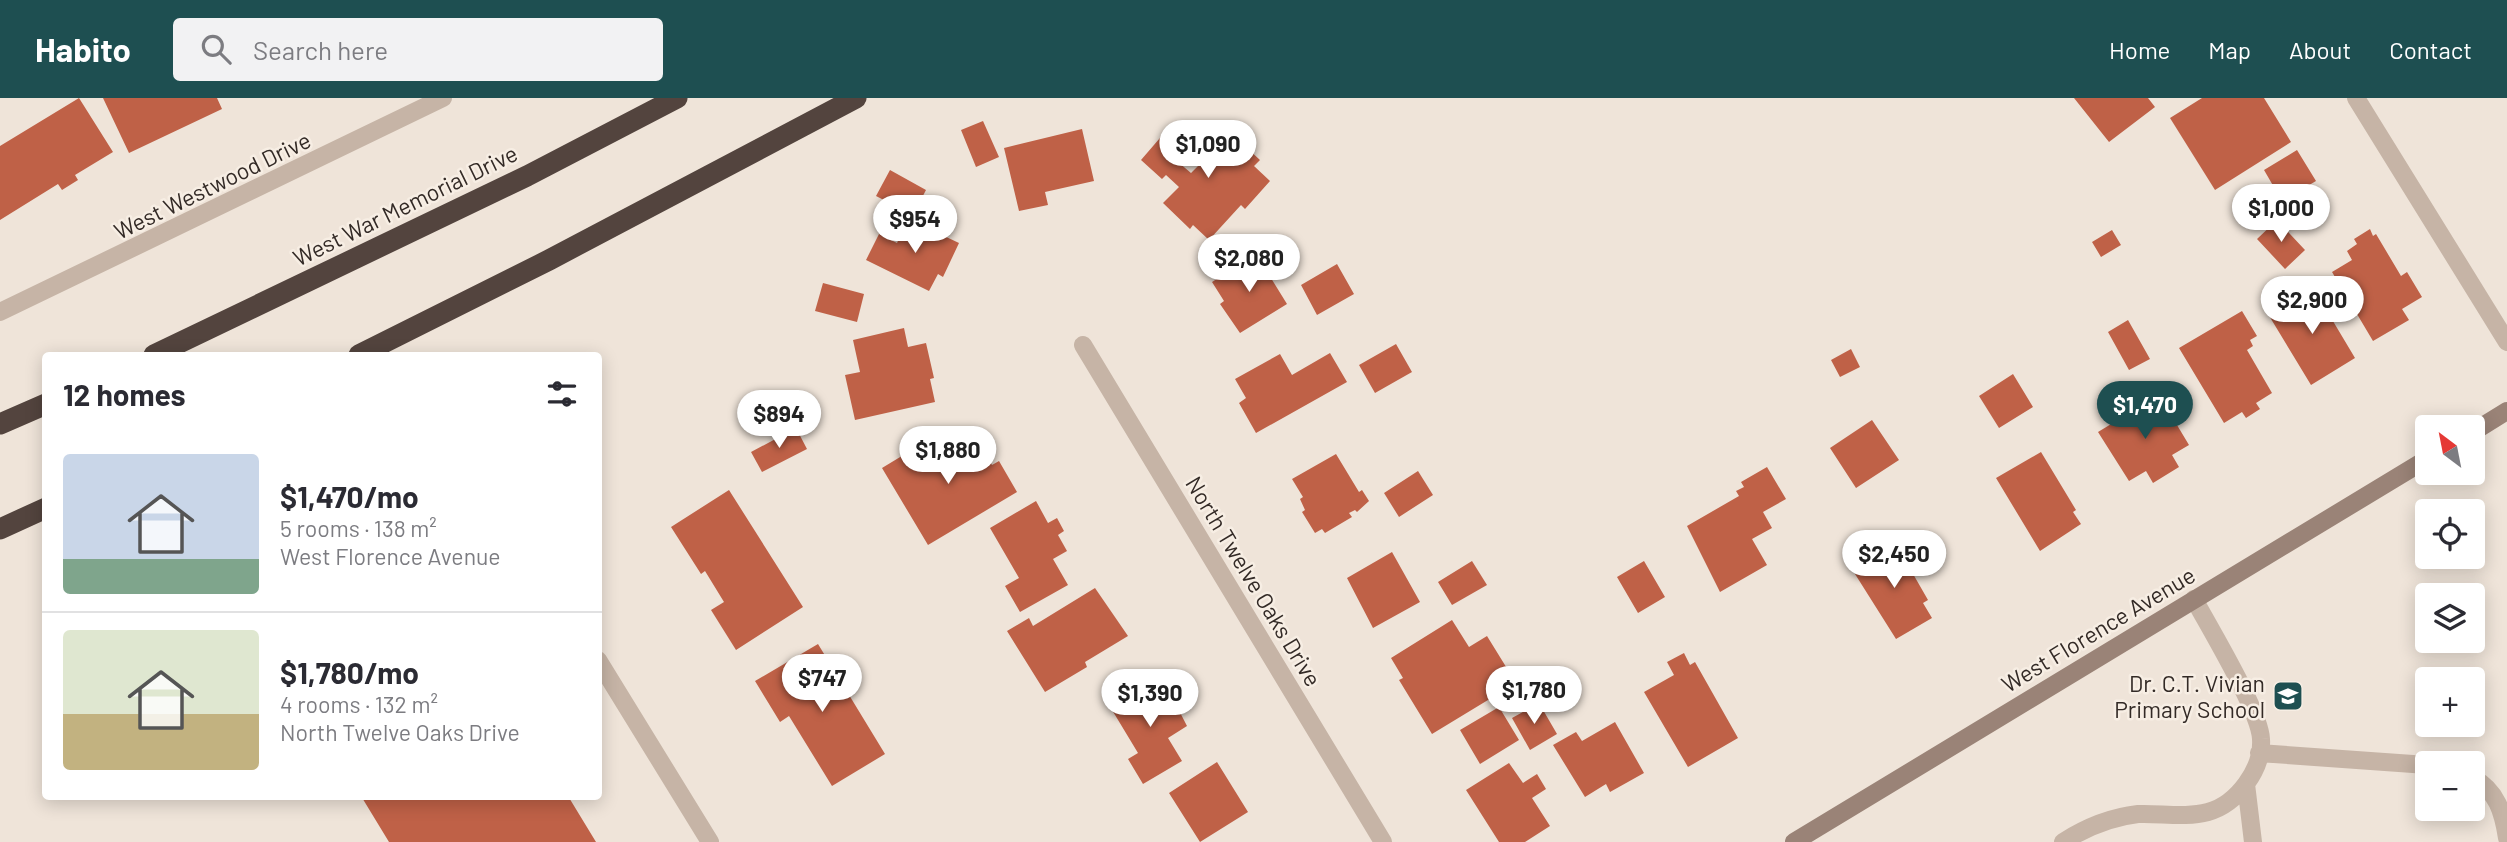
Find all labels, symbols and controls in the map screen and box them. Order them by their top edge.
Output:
search box [173,18,663,81]
text: Habito [35,29,131,69]
icon: search [197,30,235,68]
text: Search here [253,34,388,65]
text: Home [2109,35,2170,64]
text: Map [2208,35,2251,64]
text: About [2289,35,2351,64]
text: Contact [2389,35,2472,64]
pin: $1,090 [1151,120,1265,180]
street label: West Westwood Drive [109,125,315,245]
text: $1,090 [1175,129,1241,157]
street label: West War Memorial Drive [288,138,522,272]
pin: $1,000 [2224,184,2338,244]
text: $1,000 [2248,193,2314,221]
pin: $954 [874,195,956,255]
text: $954 [889,204,941,232]
pin: $2,080 [1192,234,1306,294]
text: $2,080 [1214,243,1284,271]
pin: $2,900 [2255,276,2369,336]
text: $2,900 [2277,285,2347,313]
icon: filters [543,375,581,413]
text: 12 homes [63,376,186,412]
pin: $1,470 [2088,382,2202,441]
pin: $894 [738,390,820,450]
text: $1,470 [2113,390,2177,418]
text: $894 [753,399,805,427]
north arrow [2415,415,2485,485]
map controls [2415,415,2485,821]
pin: $1,880 [891,426,1005,486]
text: $1,880 [915,435,981,463]
street label: North Twelve Oaks Drive [1180,471,1328,691]
text: $1,470/mo [280,478,419,514]
icon: home [119,482,203,566]
button: locate [2415,499,2485,569]
text: 5 rooms · 138 m² [280,514,437,542]
pin: $2,450 [1837,531,1951,590]
text: $2,450 [1858,539,1930,567]
text: West Florence Avenue [280,542,501,570]
street label: West Florence Avenue [1996,560,2200,698]
button: layers [2415,583,2485,653]
text: $1,780/mo [280,654,419,690]
pin: $747 [781,654,863,714]
icon: home [119,658,203,742]
text: $747 [798,663,846,691]
pin: $1,780 [1477,666,1591,726]
button: + [2415,667,2485,737]
place label: Dr. C.T. Vivian Primary School [2114,669,2265,723]
pin: $1,390 [1093,670,1207,729]
text: $1,780 [1502,675,1566,703]
text: $1,390 [1117,678,1183,706]
school or university icon: Dr. C.T. Vivian Primary School [2271,679,2305,713]
text: 4 rooms · 132 m² [280,690,438,718]
text: North Twelve Oaks Drive [280,718,520,746]
button: − [2415,751,2485,821]

